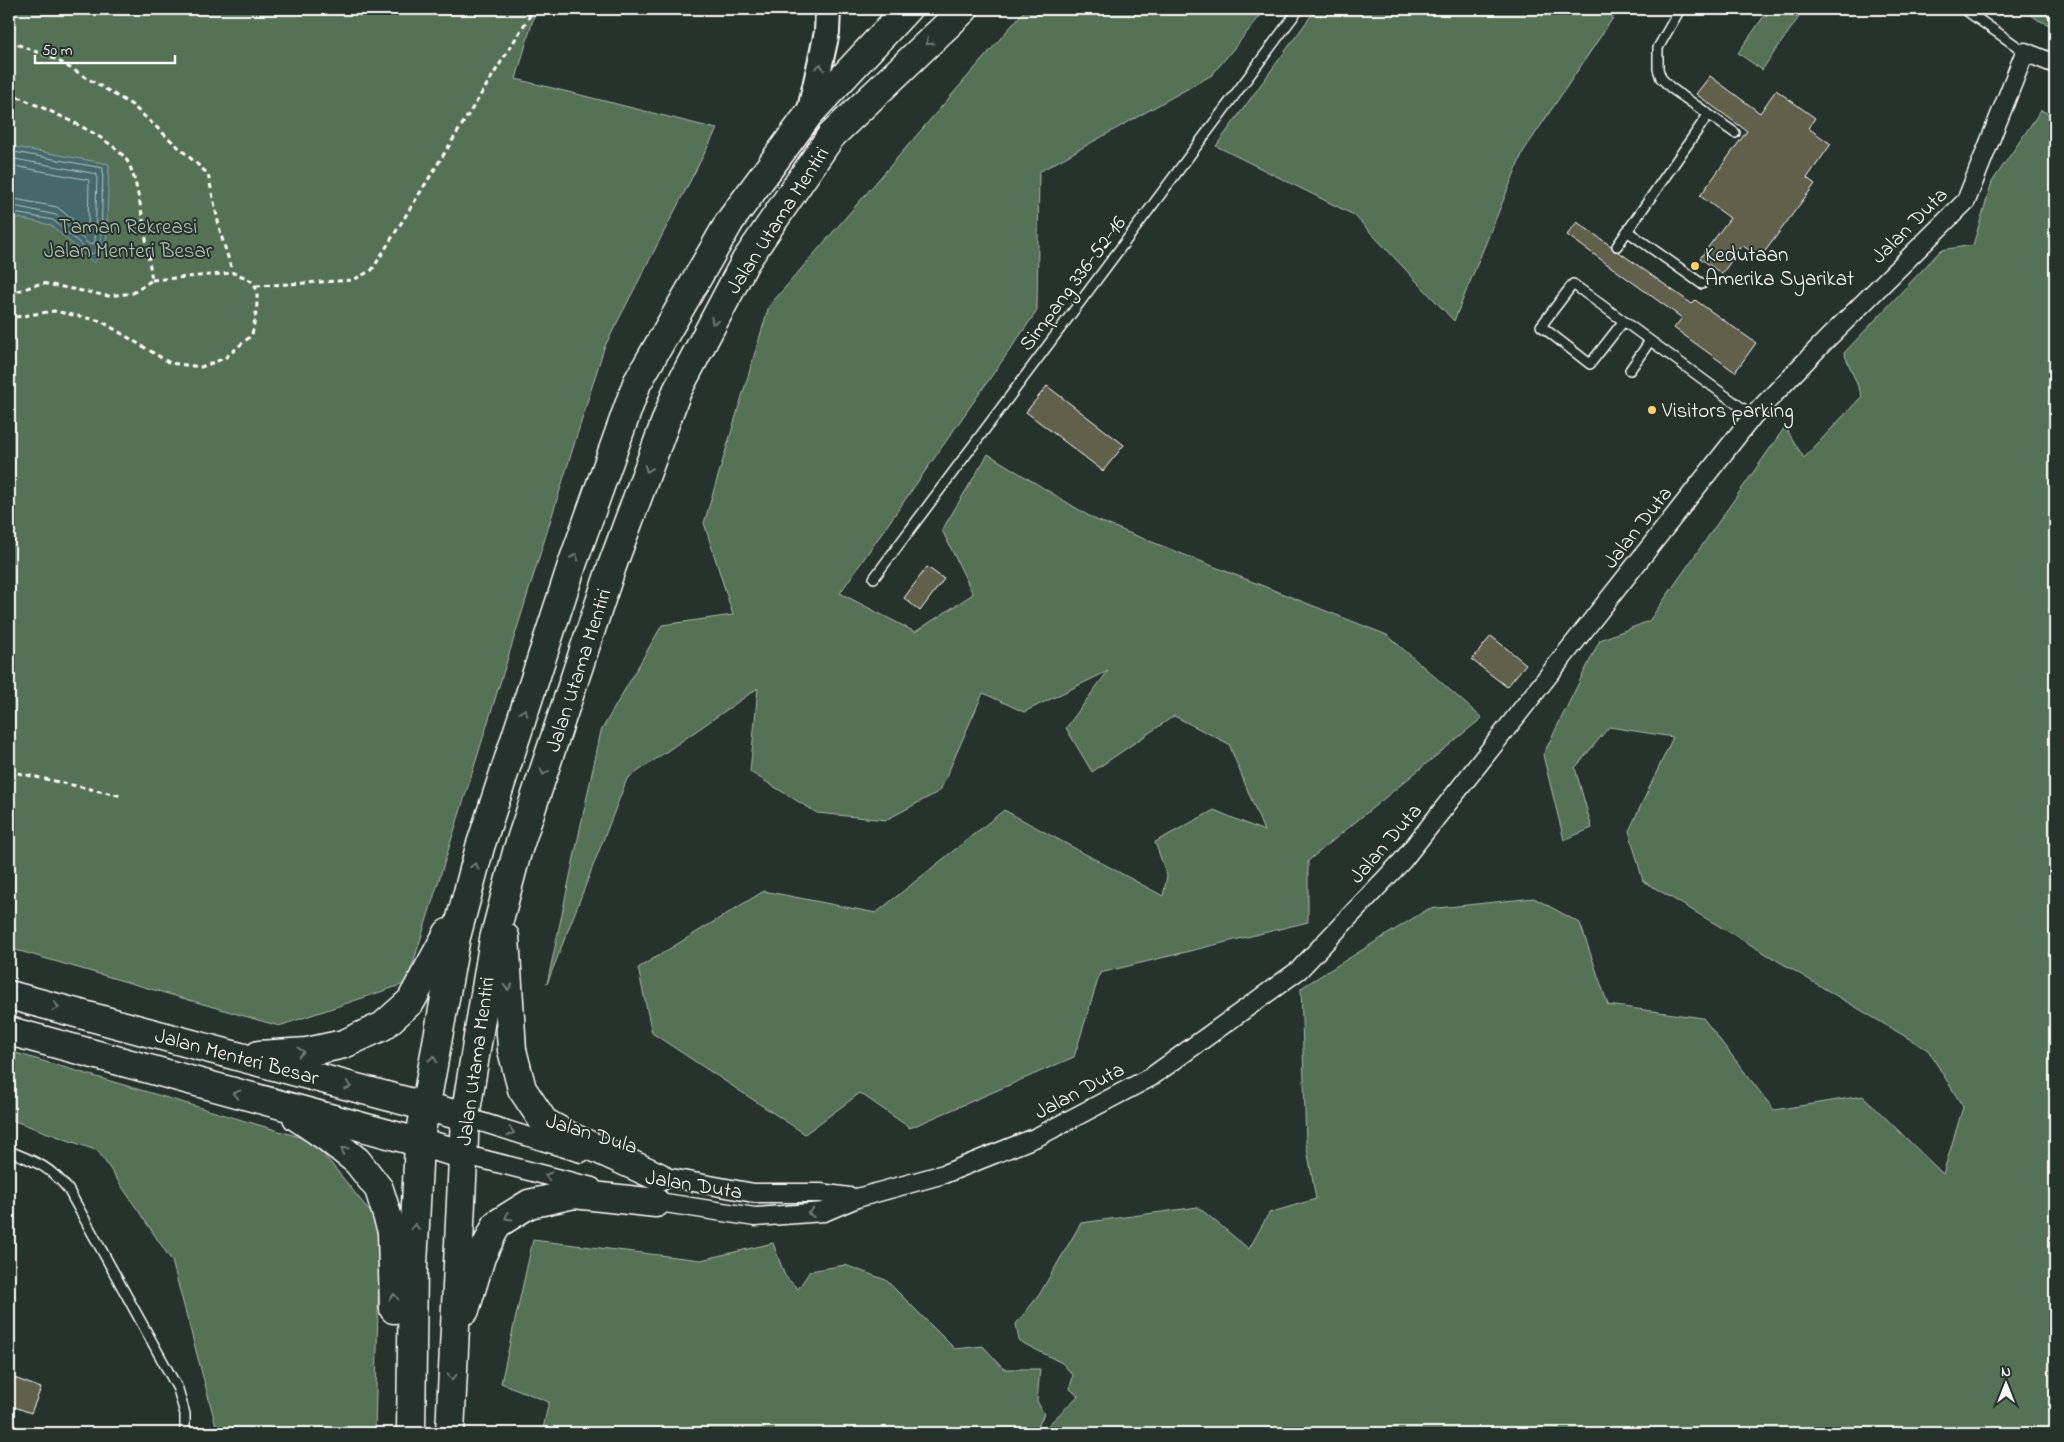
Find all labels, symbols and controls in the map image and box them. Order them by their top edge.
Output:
scale bar [35,32,175,64]
one-way arrow [925,36,934,45]
text: 50 m [42,40,73,62]
one-way arrow [814,62,824,71]
street label: Jalan Utama Mentiri [720,142,838,301]
street label: Jalan Duta [1865,181,1956,272]
street label: Simpang 336-52-16 [1013,210,1136,359]
park label: Taman Rekreasi Jalan Menteri Besar [44,213,213,267]
place label: Kedutaan Amerika Syarikat [1705,241,1854,297]
marker: Kedutaan Amerika Syarikat [1689,260,1701,272]
one-way arrow [710,316,720,325]
place label: Visitors parking [1661,397,1794,429]
marker: Visitors parking [1646,404,1658,416]
one-way arrow [644,464,654,473]
street label: Jalan Duta [1597,480,1681,576]
one-way arrow [569,554,579,562]
street label: Jalan Utama Mentiri [539,585,620,756]
one-way arrow [519,708,529,716]
one-way arrow [540,767,550,775]
street label: Jalan Duta [1343,798,1430,891]
one-way arrow [469,863,479,871]
street label: Jalan Utama Mentiri [450,975,504,1148]
one-way arrow [503,983,514,991]
one-way arrow [51,1002,59,1012]
street label: Jalan Menteri Besar [151,1022,322,1094]
one-way arrow [297,1047,305,1058]
one-way arrow [428,1055,438,1064]
street label: Jalan Duta [1030,1056,1130,1128]
one-way arrow [343,1081,351,1091]
one-way arrow [233,1089,241,1099]
street label: Jalan Dula [542,1107,641,1163]
one-way arrow [507,1126,515,1136]
one-way arrow [340,1147,349,1156]
street label: Jalan Duta [643,1164,744,1208]
one-way arrow [544,1171,552,1181]
one-way arrow [807,1208,815,1219]
one-way arrow [504,1211,513,1221]
one-way arrow [409,1223,420,1231]
one-way arrow [389,1293,399,1300]
north arrow [1982,1360,2032,1410]
text: N [2001,1362,2011,1383]
one-way arrow [447,1374,458,1382]

